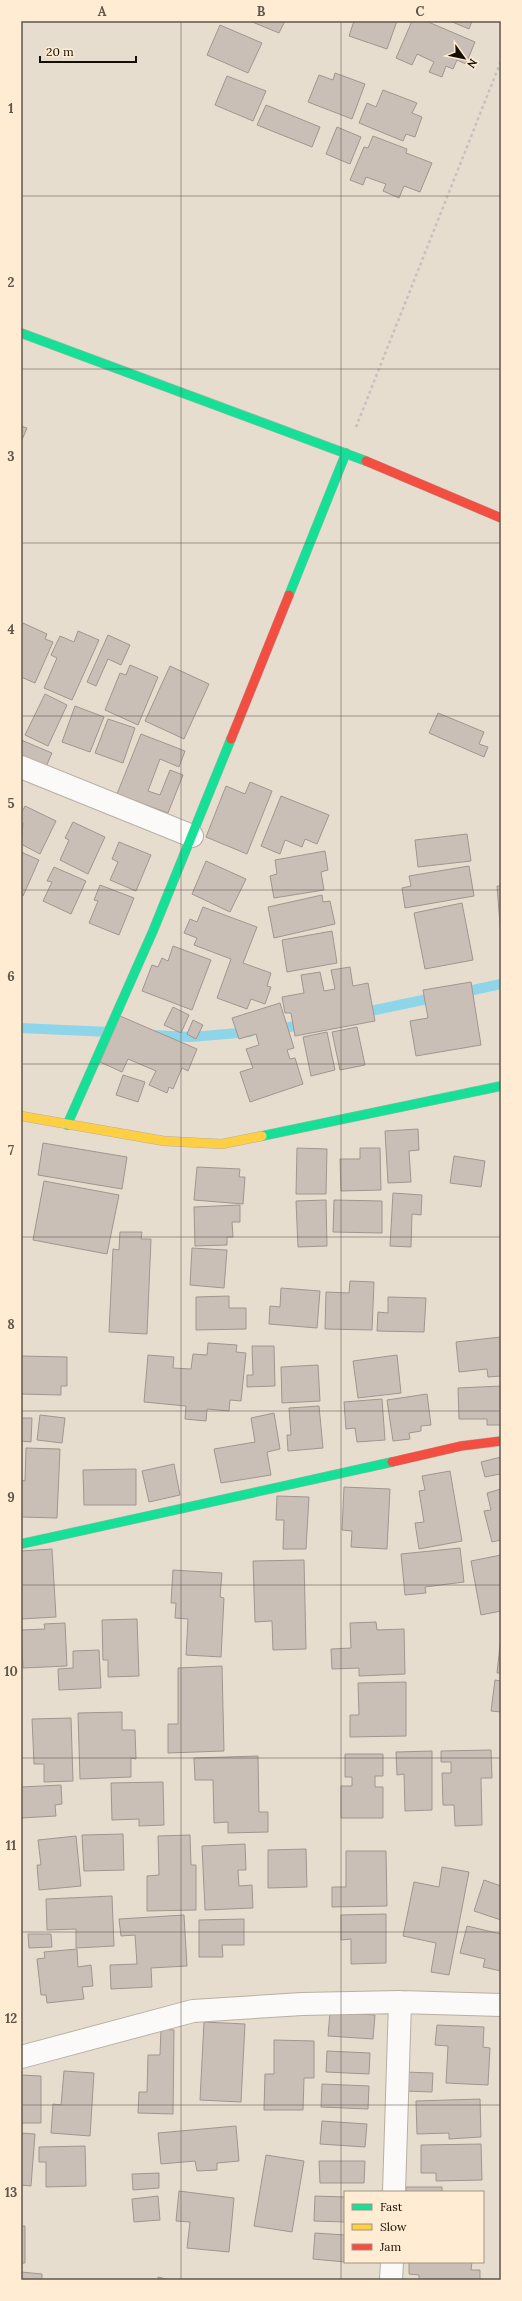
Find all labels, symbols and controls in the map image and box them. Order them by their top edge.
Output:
text: A [98,3,107,20]
text: B [257,3,266,20]
text: C [416,3,425,20]
scale bar [40,38,136,64]
north arrow [444,38,484,78]
text: 20 m [46,44,74,59]
text: N [464,56,481,71]
text: 1 [8,100,14,117]
text: 2 [8,274,15,291]
text: 3 [7,448,15,465]
text: 4 [7,621,15,638]
text: 5 [7,795,15,812]
text: 6 [7,968,15,985]
text: 7 [8,1142,14,1159]
text: 8 [7,1316,15,1333]
text: 9 [7,1489,15,1506]
text: 10 [4,1663,18,1680]
text: 11 [6,1837,16,1854]
text: 12 [5,2010,17,2027]
text: 13 [5,2184,17,2201]
legend [344,2191,484,2263]
text: Fast [380,2199,403,2214]
text: Slow [380,2219,407,2234]
text: Jam [379,2239,401,2254]

